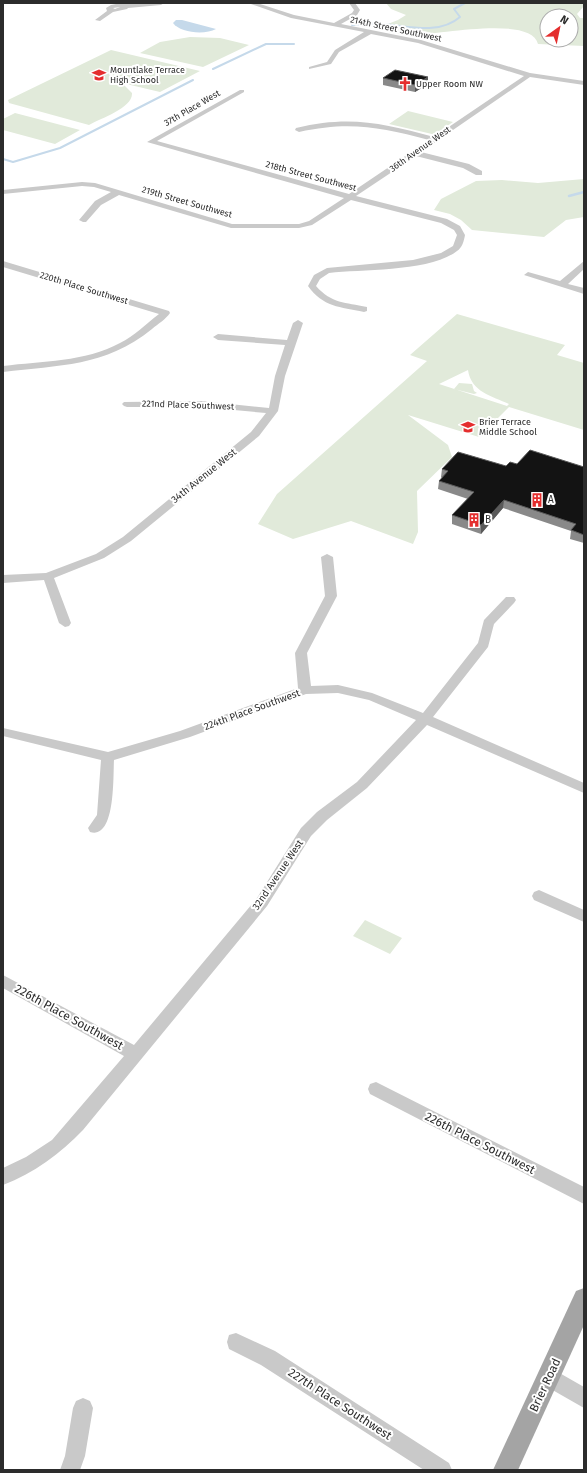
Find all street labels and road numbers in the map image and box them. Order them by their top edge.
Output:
street label: 214th Street Southwest [349,14,443,44]
street label: 37th Place West [162,88,222,128]
street label: 36th Avenue West [388,124,453,174]
street label: 218th Street Southwest [265,159,358,193]
street label: 219th Street Southwest [141,184,234,220]
street label: 220th Place Southwest [39,270,130,306]
street label: 221nd Place Southwest [142,398,235,412]
street label: 34th Avenue West [169,446,239,506]
street label: 224th Place Southwest [202,687,302,733]
street label: 32nd Avenue West [250,837,306,912]
street label: 226th Place Southwest [12,981,126,1053]
street label: 226th Place Southwest [423,1109,538,1177]
street label: Brier Road [527,1356,563,1414]
street label: 227th Place Southwest [286,1365,395,1443]

